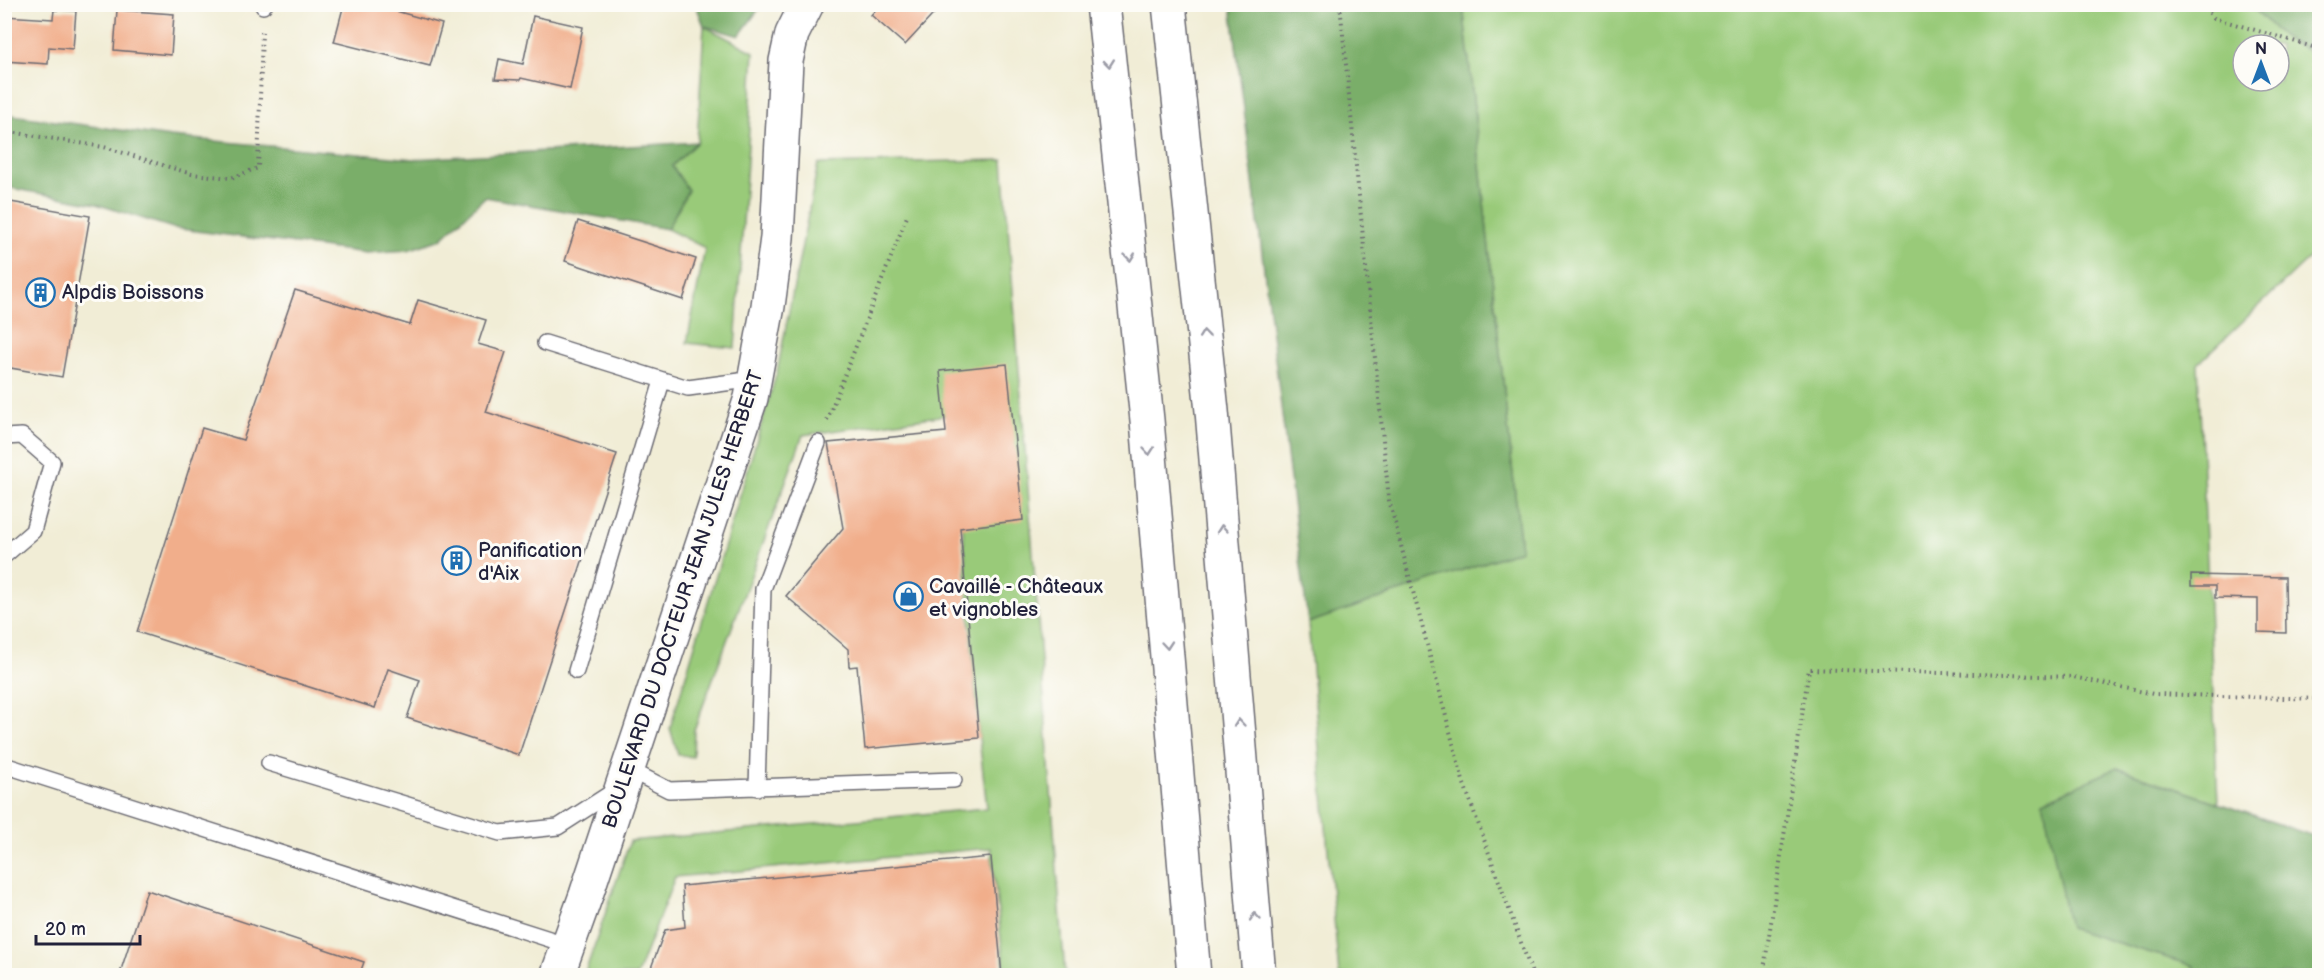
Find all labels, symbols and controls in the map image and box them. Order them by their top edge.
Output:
north arrow [2231,33,2291,93]
text: N [2255,40,2267,59]
one-way arrow [1103,58,1115,67]
one-way arrow [1123,252,1136,261]
building icon: Alpdis Boissons [25,276,57,308]
place label: Alpdis Boissons [62,281,204,305]
one-way arrow [1198,330,1211,339]
street label: BOULEVARD DU DOCTEUR JEAN JULES HERBERT [597,367,769,831]
one-way arrow [1143,446,1156,455]
one-way arrow [1216,524,1229,533]
place label: Panification d'Aix [478,539,582,586]
building icon: Panification d'Aix [441,545,473,577]
place label: Cavaillé - Châteaux et vignobles [929,575,1104,622]
shop icon: Cavaillé - Châteaux et vignobles [892,581,924,613]
one-way arrow [1160,640,1173,649]
one-way arrow [1233,718,1246,727]
scale bar [36,908,140,946]
one-way arrow [1248,913,1261,922]
text: 20 m [45,919,86,940]

